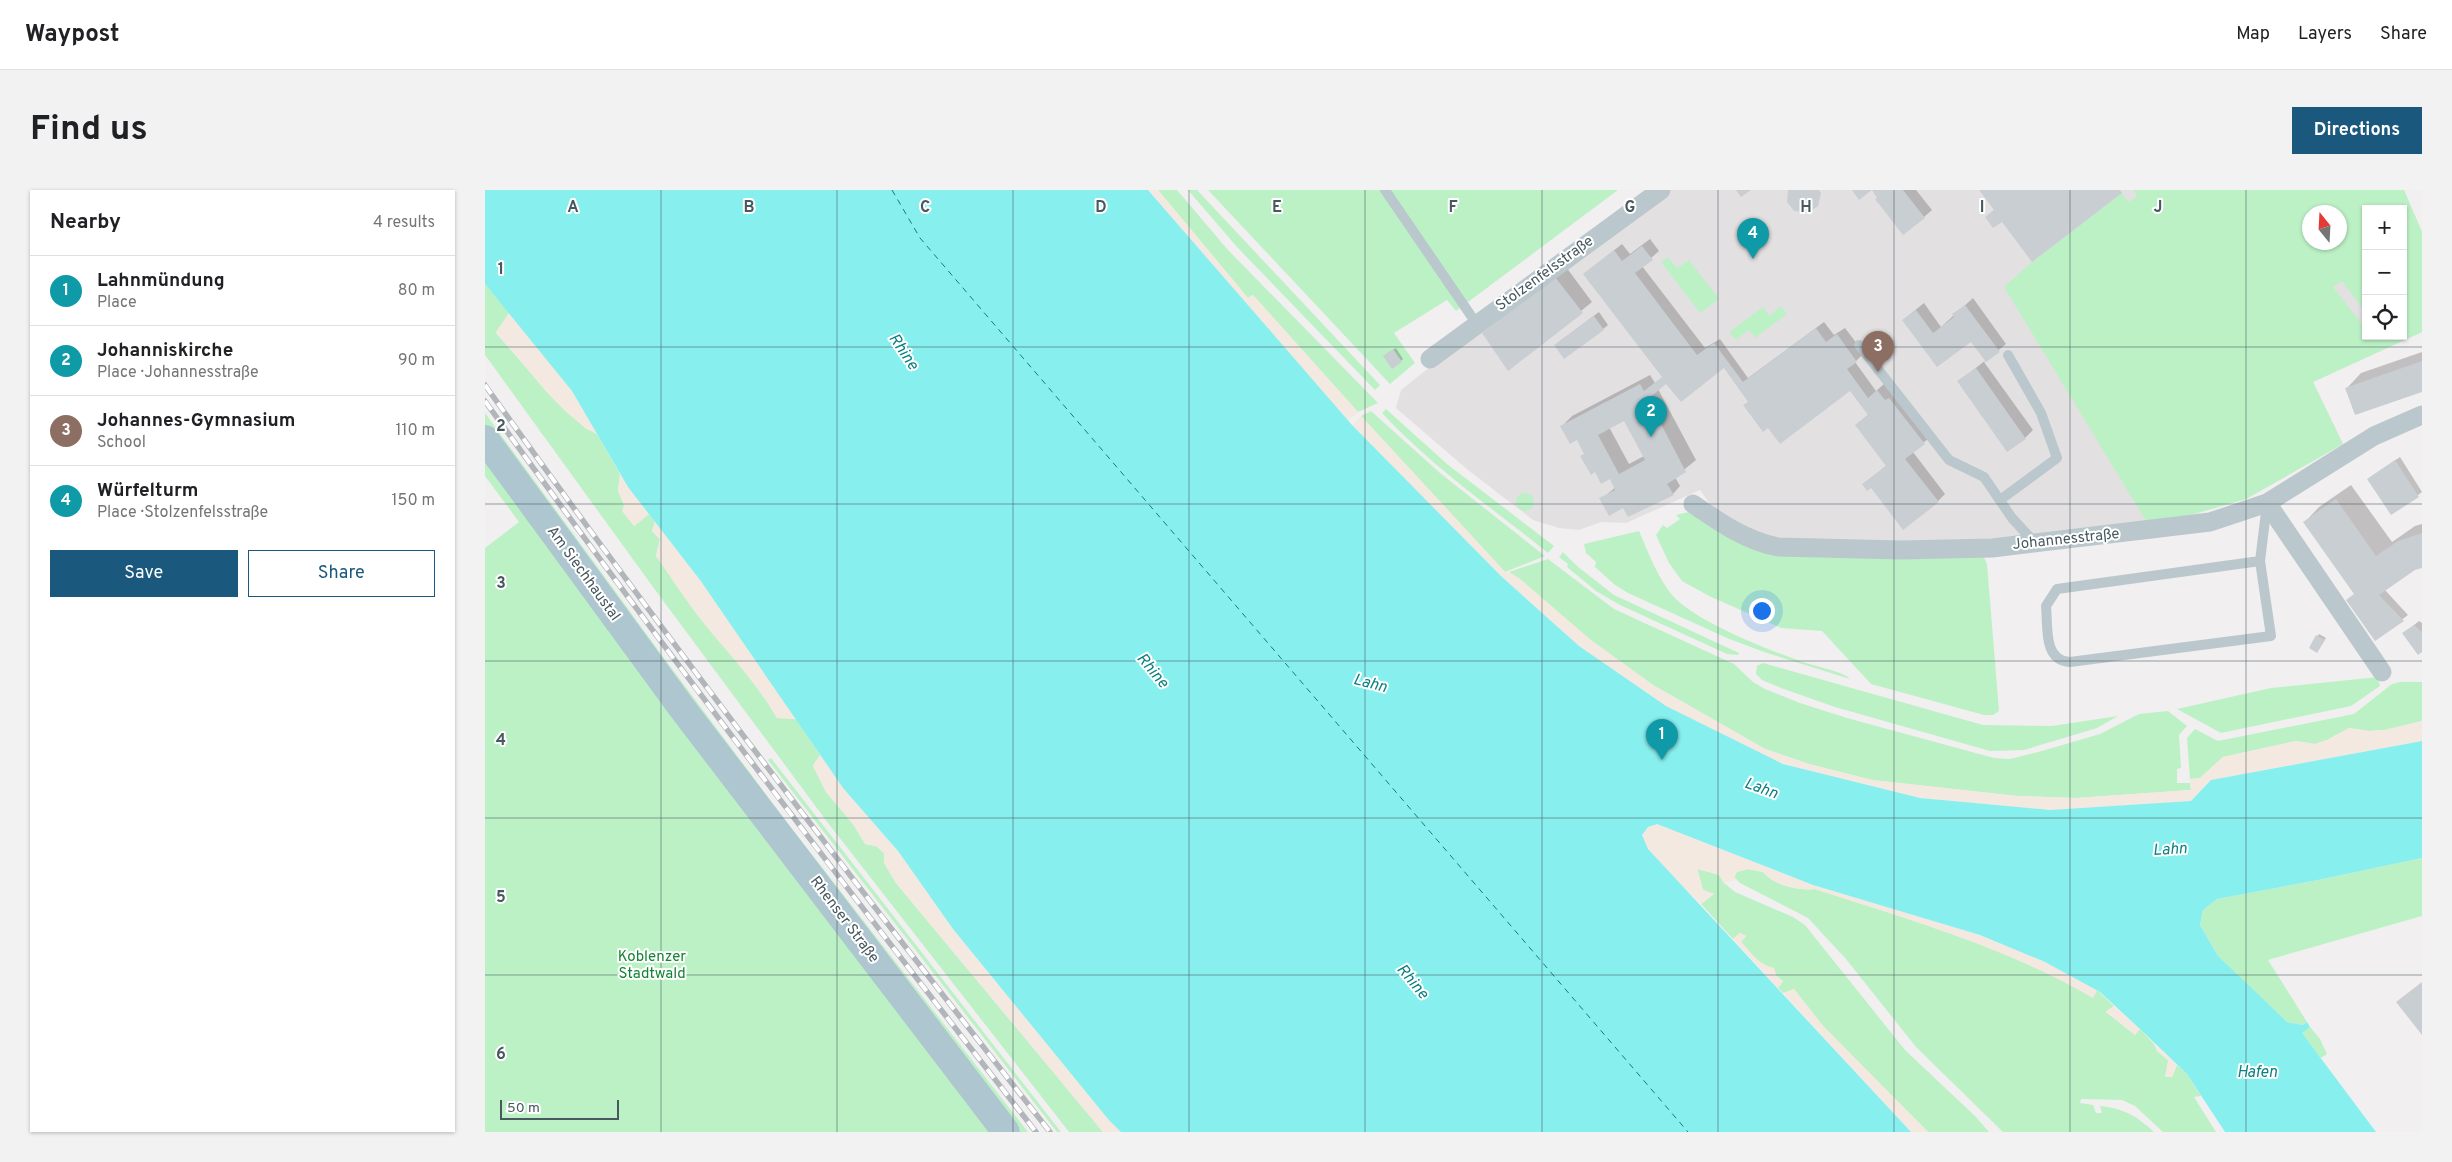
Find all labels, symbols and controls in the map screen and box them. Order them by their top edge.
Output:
text: Waypost [25,20,119,50]
text: Map [2236,23,2270,46]
text: Layers [2298,23,2352,46]
text: Share [2380,23,2427,46]
button: Directions [2292,107,2422,154]
text: Find us [30,108,148,152]
text: A [567,198,579,218]
text: B [743,198,755,218]
text: C [920,198,930,218]
text: D [1095,198,1107,218]
text: E [1272,198,1282,218]
text: F [1448,198,1458,218]
text: G [1625,198,1635,218]
text: H [1800,198,1812,218]
text: I [1980,198,1984,218]
text: J [2154,198,2162,218]
north arrow [2302,205,2347,250]
map controls [2362,205,2407,340]
button: + [2362,205,2407,250]
text: Nearby [50,209,121,236]
text: 4 results [373,213,435,233]
pin: 4 [1737,218,1769,259]
street label: Stolzenfelsstraße [1492,232,1598,316]
button: − [2362,250,2407,295]
text: 1 [498,260,504,280]
text: Lahnmündung [97,269,225,293]
text: 1 [63,281,69,301]
text: 80 m [398,281,435,301]
text: Place [97,293,137,313]
button: locate [2362,295,2407,340]
water label: Rhine [884,330,923,375]
pin: 3 [1862,331,1894,372]
text: Johanniskirche [97,339,233,363]
text: 2 [61,351,71,371]
text: 90 m [398,351,435,371]
text: Place · Johannesstraße [97,363,259,383]
pin: 2 [1635,396,1667,437]
text: Johannes-Gymnasium [97,409,295,433]
text: 2 [496,417,506,437]
text: 3 [61,421,71,441]
text: 110 m [395,421,435,441]
text: School [97,433,146,453]
text: Würfelturm [97,479,198,503]
text: 4 [61,491,71,511]
text: 150 m [392,491,435,511]
text: Place · Stolzenfelsstraße [97,503,268,523]
street label: Am Siechhaustal [542,523,624,625]
street label: Johannesstraße [2012,525,2120,555]
button: Save [50,550,238,597]
button: Share [248,550,435,597]
text: 3 [496,574,506,594]
your location [1749,598,1775,624]
water label: Rhine [1132,649,1173,693]
water label: Lahn [1351,670,1389,698]
pin: 1 [1646,719,1678,760]
text: 4 [496,731,506,751]
water label: Lahn [1741,774,1781,804]
water label: Lahn [2152,839,2188,861]
street label: Rhenser Straße [805,873,883,967]
text: 5 [496,888,506,908]
park label: Koblenzer Stadtwald [618,948,686,984]
water label: Rhine [1392,960,1433,1004]
text: 6 [496,1045,506,1065]
water label: Hafen [2237,1063,2277,1083]
scale bar [500,1097,619,1120]
text: 50 m [507,1100,540,1117]

